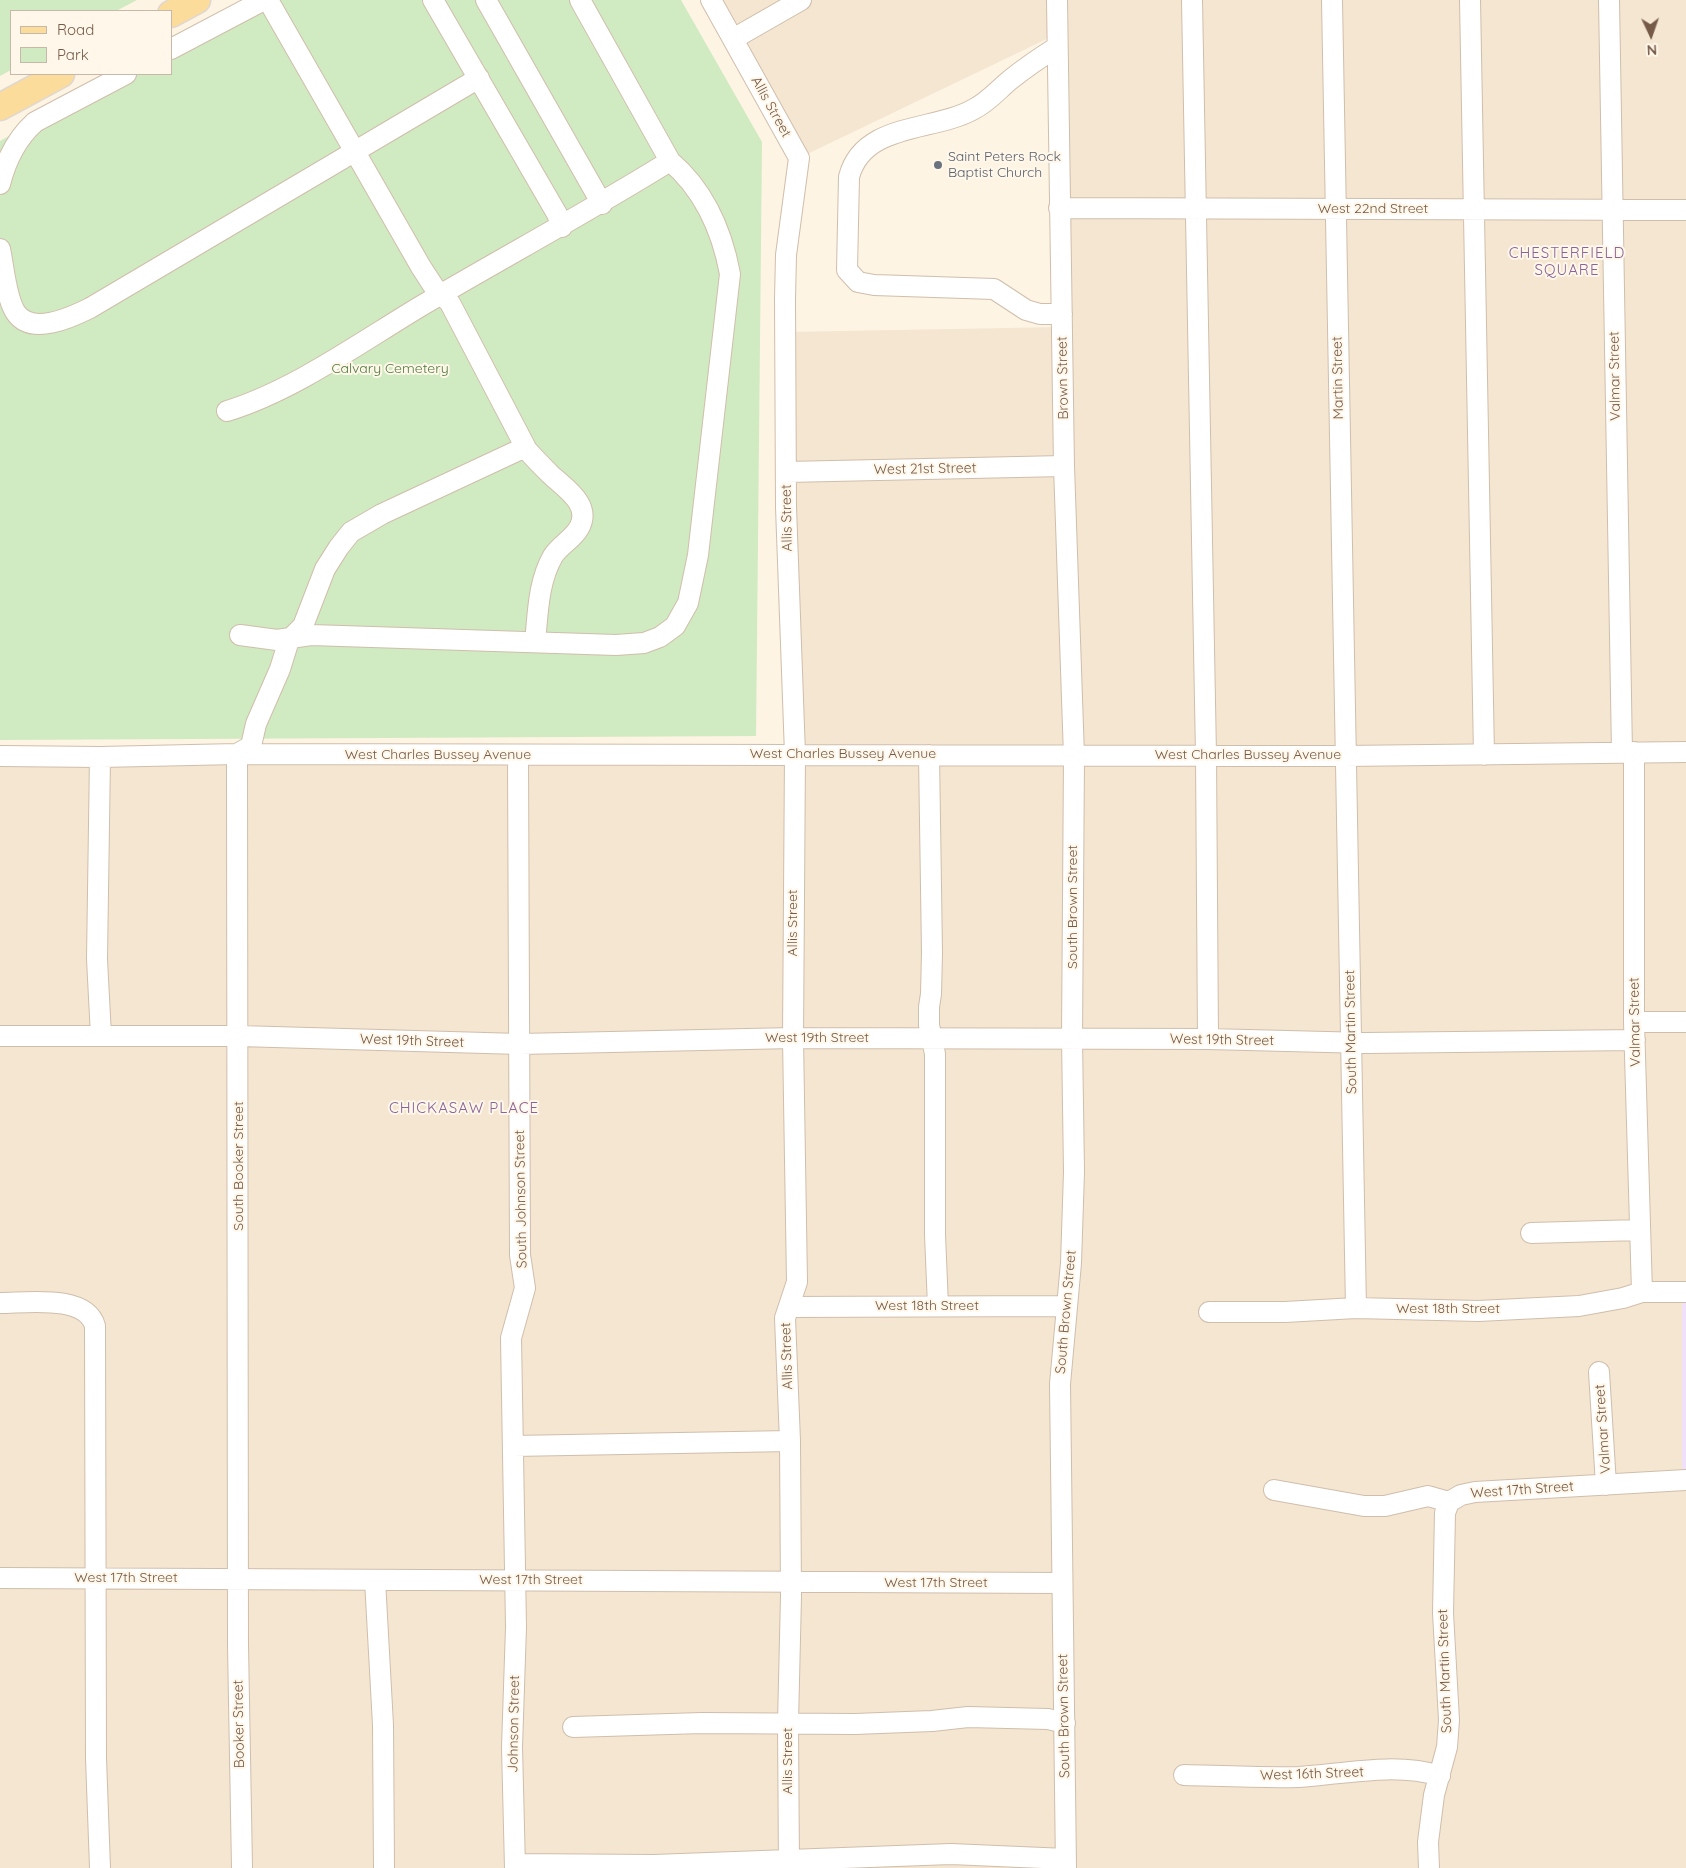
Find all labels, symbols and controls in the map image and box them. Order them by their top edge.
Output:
legend [10,10,172,75]
north arrow [1626,10,1676,60]
text: Road [57,20,94,39]
text: N [1646,41,1657,59]
text: Park [57,45,89,64]
street label: Allis Street [747,74,795,140]
place label: Saint Peters Rock Baptist Church [948,149,1061,182]
marker: Saint Peters Rock Baptist Church [932,159,944,171]
street label: West 22nd Street [1318,201,1428,217]
district label: CHESTERFIELD SQUARE [1507,244,1627,279]
street label: Valmar Street [1606,331,1624,421]
street label: Brown Street [1054,336,1072,420]
street label: Martin Street [1329,336,1347,420]
park label: Calvary Cemetery [331,361,449,377]
street label: West 21st Street [874,460,976,478]
street label: Allis Street [778,484,796,552]
street label: West Charles Bussey Avenue [750,746,936,762]
street label: West Charles Bussey Avenue [345,747,531,763]
street label: West Charles Bussey Avenue [1155,747,1341,763]
street label: South Brown Street [1065,845,1081,969]
street label: Allis Street [785,889,801,957]
street label: South Martin Street [1342,970,1360,1094]
street label: Valmar Street [1626,977,1644,1067]
street label: West 19th Street [765,1030,869,1046]
street label: West 19th Street [360,1031,464,1051]
street label: West 19th Street [1170,1031,1274,1049]
district label: CHICKASAW PLACE [387,1099,541,1117]
street label: South Booker Street [231,1101,247,1231]
street label: South Johnson Street [511,1130,531,1268]
street label: South Brown Street [1052,1249,1080,1375]
street label: West 18th Street [875,1298,979,1314]
street label: West 18th Street [1396,1301,1500,1317]
street label: Allis Street [777,1322,797,1390]
street label: Valmar Street [1591,1384,1615,1474]
street label: West 17th Street [1470,1478,1574,1502]
street label: West 17th Street [74,1570,178,1586]
street label: West 17th Street [479,1572,583,1588]
street label: West 17th Street [884,1575,988,1591]
street label: South Martin Street [1434,1609,1456,1733]
street label: South Brown Street [1055,1654,1073,1778]
street label: Johnson Street [505,1675,523,1773]
street label: Booker Street [230,1680,248,1768]
street label: Allis Street [780,1727,796,1795]
street label: West 16th Street [1260,1764,1364,1784]

